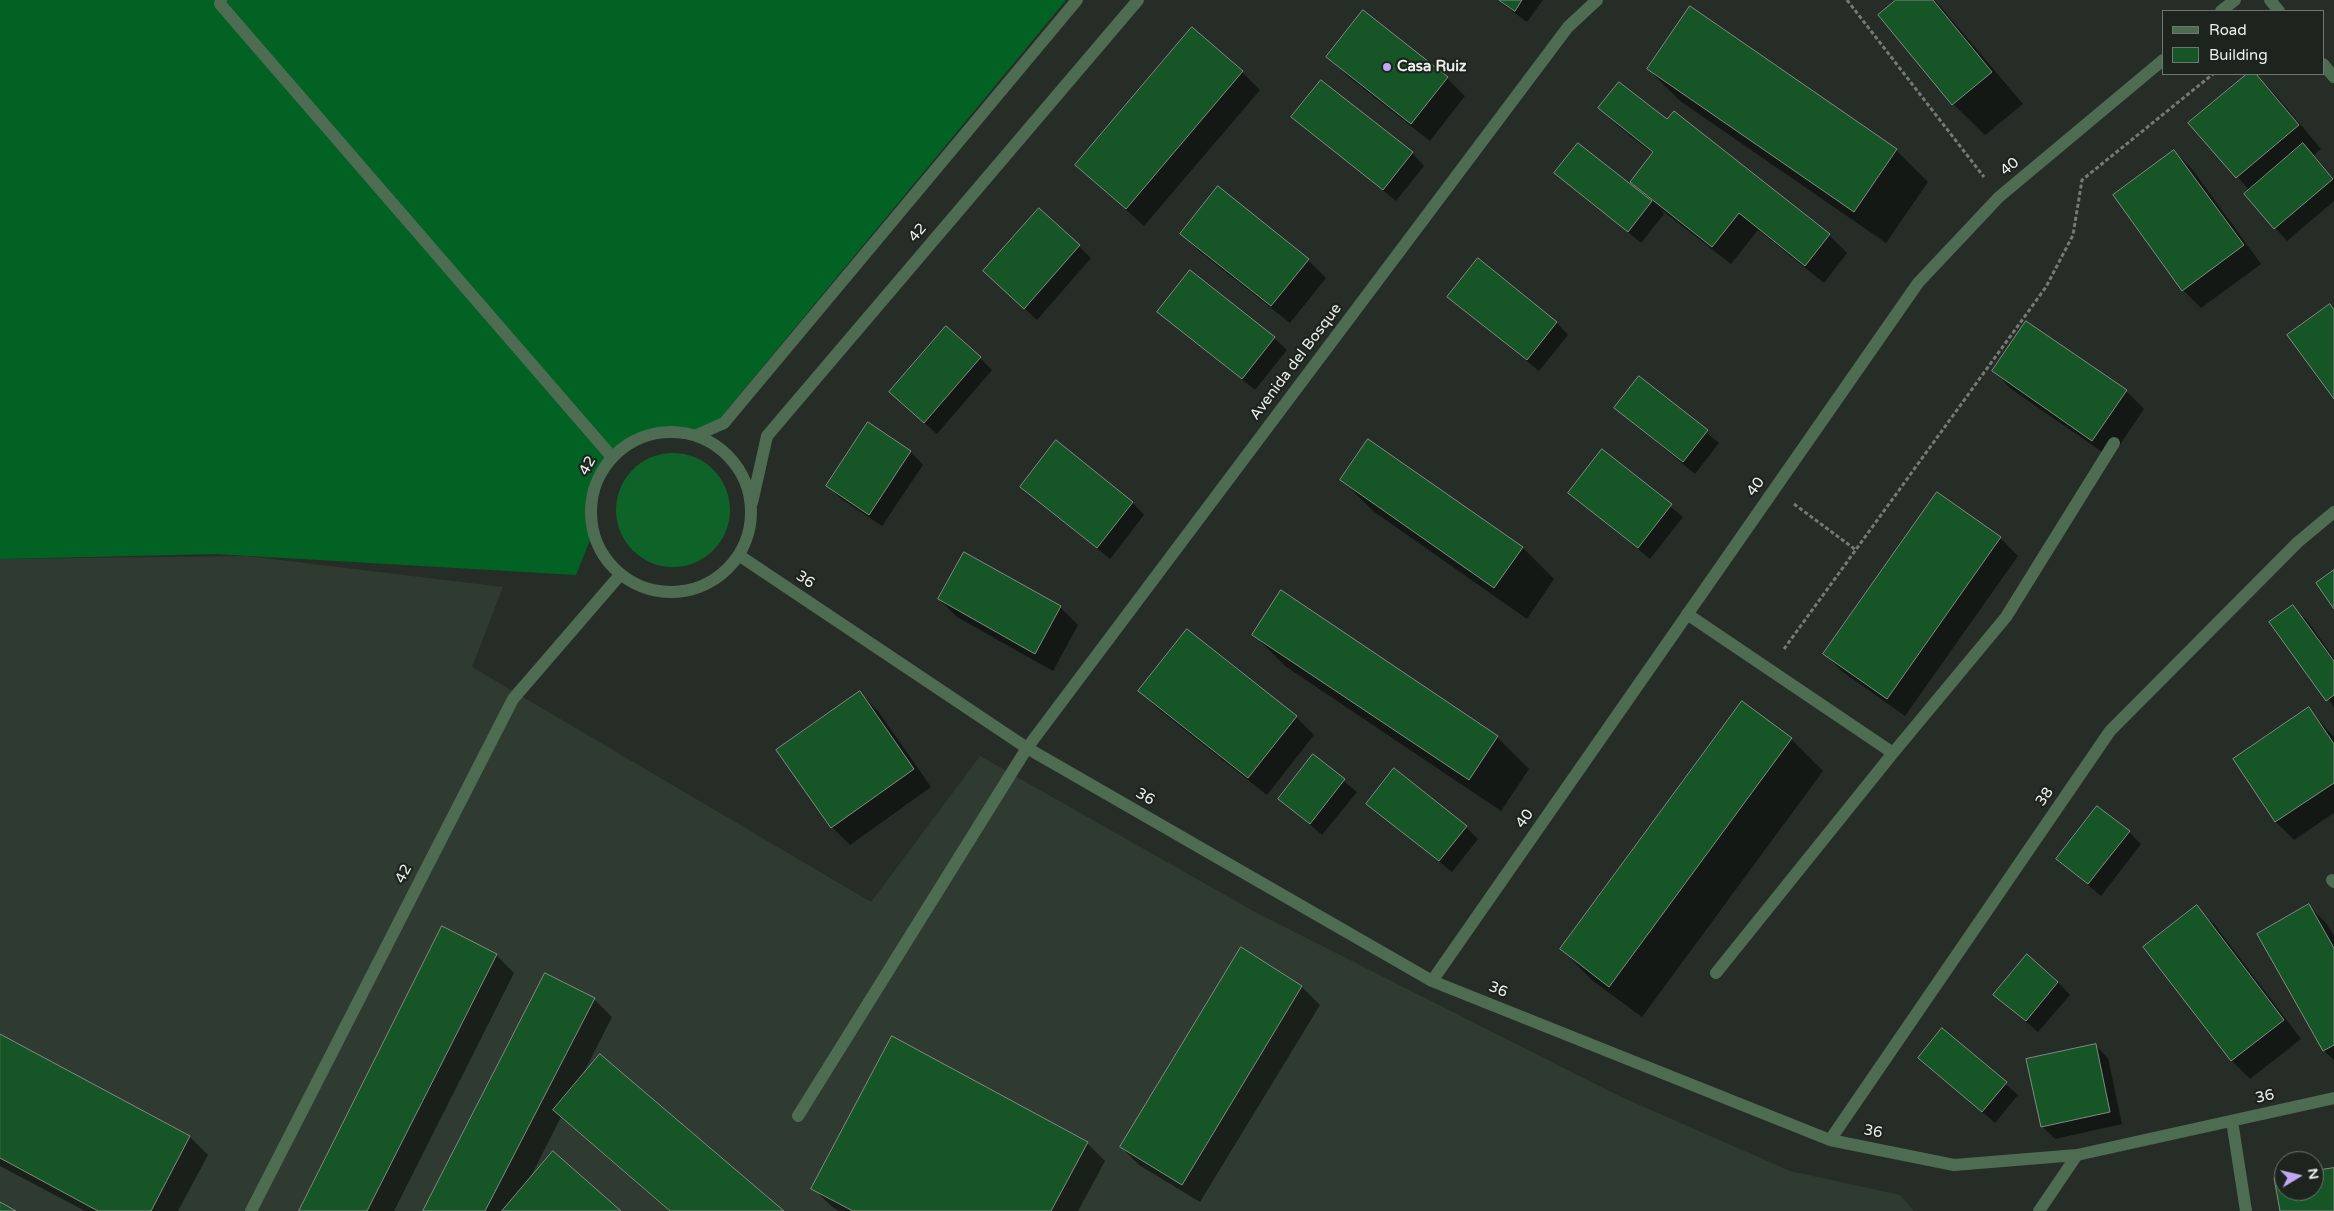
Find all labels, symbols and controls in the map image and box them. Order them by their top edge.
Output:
legend [2162,10,2324,75]
text: Road [2209,21,2247,39]
text: Building [2209,46,2268,64]
place label: Casa Ruiz [1397,58,1466,76]
marker: Casa Ruiz [1381,61,1393,73]
street label: 40 [1997,154,2023,180]
street label: 42 [905,220,931,246]
street label: Avenida del Bosque [1246,300,1346,424]
street label: 42 [576,453,600,479]
street label: 40 [1743,474,1769,500]
street label: 36 [792,567,818,593]
street label: 36 [1132,784,1158,810]
street label: 38 [2032,784,2058,810]
street label: 40 [1512,806,1538,832]
street label: 42 [392,862,416,886]
street label: 36 [1486,978,1510,1002]
street label: 36 [2254,1086,2276,1108]
street label: 36 [1862,1121,1884,1143]
north arrow [2274,1151,2324,1201]
text: N [2304,1167,2323,1181]

